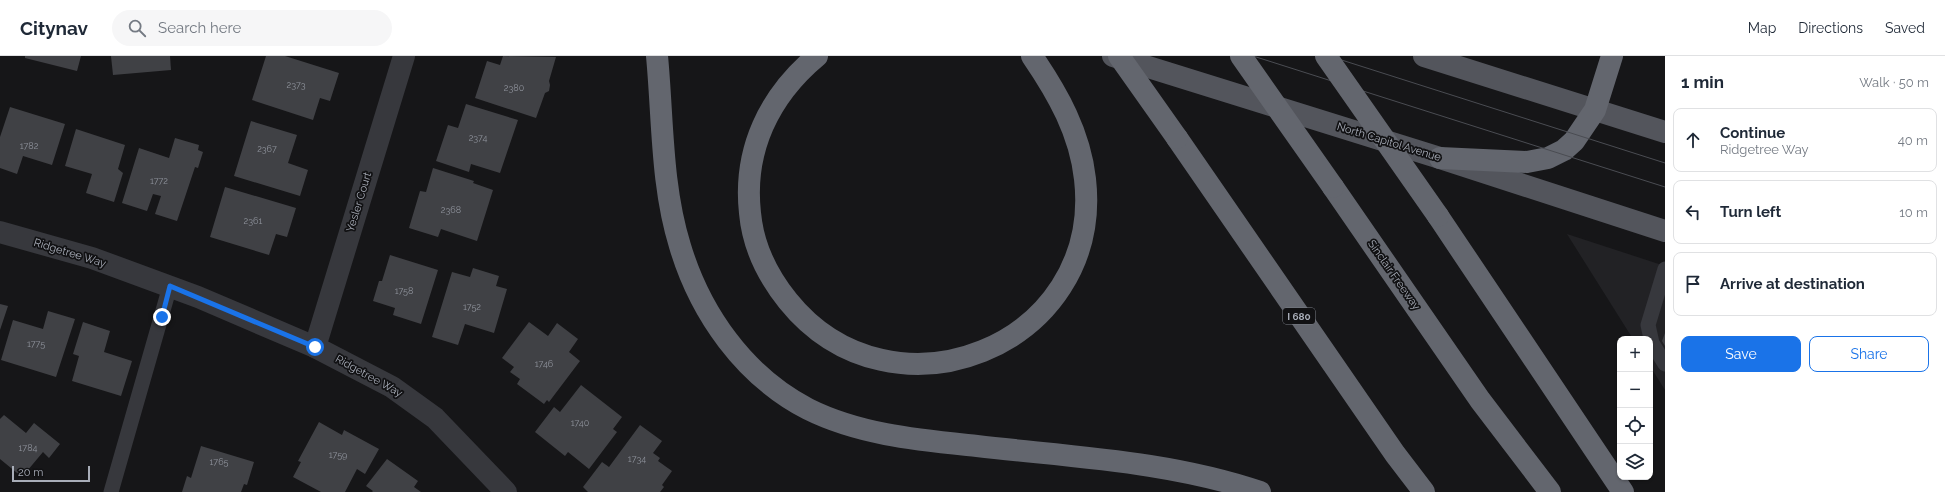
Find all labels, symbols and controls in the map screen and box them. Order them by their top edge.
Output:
search box [112,10,392,46]
text: Citynav [20,17,88,39]
icon: search [126,17,148,39]
text: Search here [158,19,241,37]
text: Map [1748,20,1776,36]
text: Directions [1798,20,1863,36]
text: Saved [1885,20,1925,36]
text: 1 min [1681,72,1724,92]
text: Walk · 50 m [1859,75,1929,90]
house number: 2373 [286,80,306,90]
house number: 2380 [504,83,525,93]
street label: North Capitol Avenue [1335,120,1443,164]
text: Continue [1720,124,1785,142]
icon: ahead [1682,129,1704,151]
house number: 2374 [469,133,487,143]
text: 40 m [1898,133,1928,148]
house number: 1782 [20,141,39,151]
text: Ridgetree Way [1720,142,1809,157]
house number: 2367 [257,144,277,154]
street label: Yesler Court [344,170,374,234]
house number: 1772 [150,176,168,186]
icon: left [1682,201,1704,223]
text: Turn left [1720,203,1781,221]
house number: 2368 [441,205,461,215]
text: 10 m [1899,205,1928,220]
house number: 2361 [244,216,263,226]
street label: Ridgetree Way [32,236,108,270]
street label: Sinclair Freeway [1365,238,1423,313]
icon: arrive [1682,273,1704,295]
text: Arrive at destination [1720,275,1865,293]
house number: 1758 [395,286,413,296]
house number: 1752 [463,302,481,312]
route end [153,308,171,326]
road number: I 680 [1283,308,1315,324]
map controls [1617,336,1653,480]
button: + [1617,336,1653,372]
button: Save [1681,336,1801,372]
button: Share [1809,336,1929,372]
route start [306,338,324,356]
house number: 1775 [27,339,45,349]
street label: Ridgetree Way [333,352,405,400]
house number: 1746 [535,359,554,369]
button: − [1617,372,1653,408]
button: locate [1617,408,1653,444]
house number: 1740 [571,418,590,428]
house number: 1784 [19,443,38,453]
button: layers [1617,444,1653,480]
house number: 1759 [329,450,347,460]
house number: 1734 [628,454,646,464]
house number: 1765 [210,457,229,467]
scale bar [12,464,90,483]
text: 20 m [18,466,43,479]

